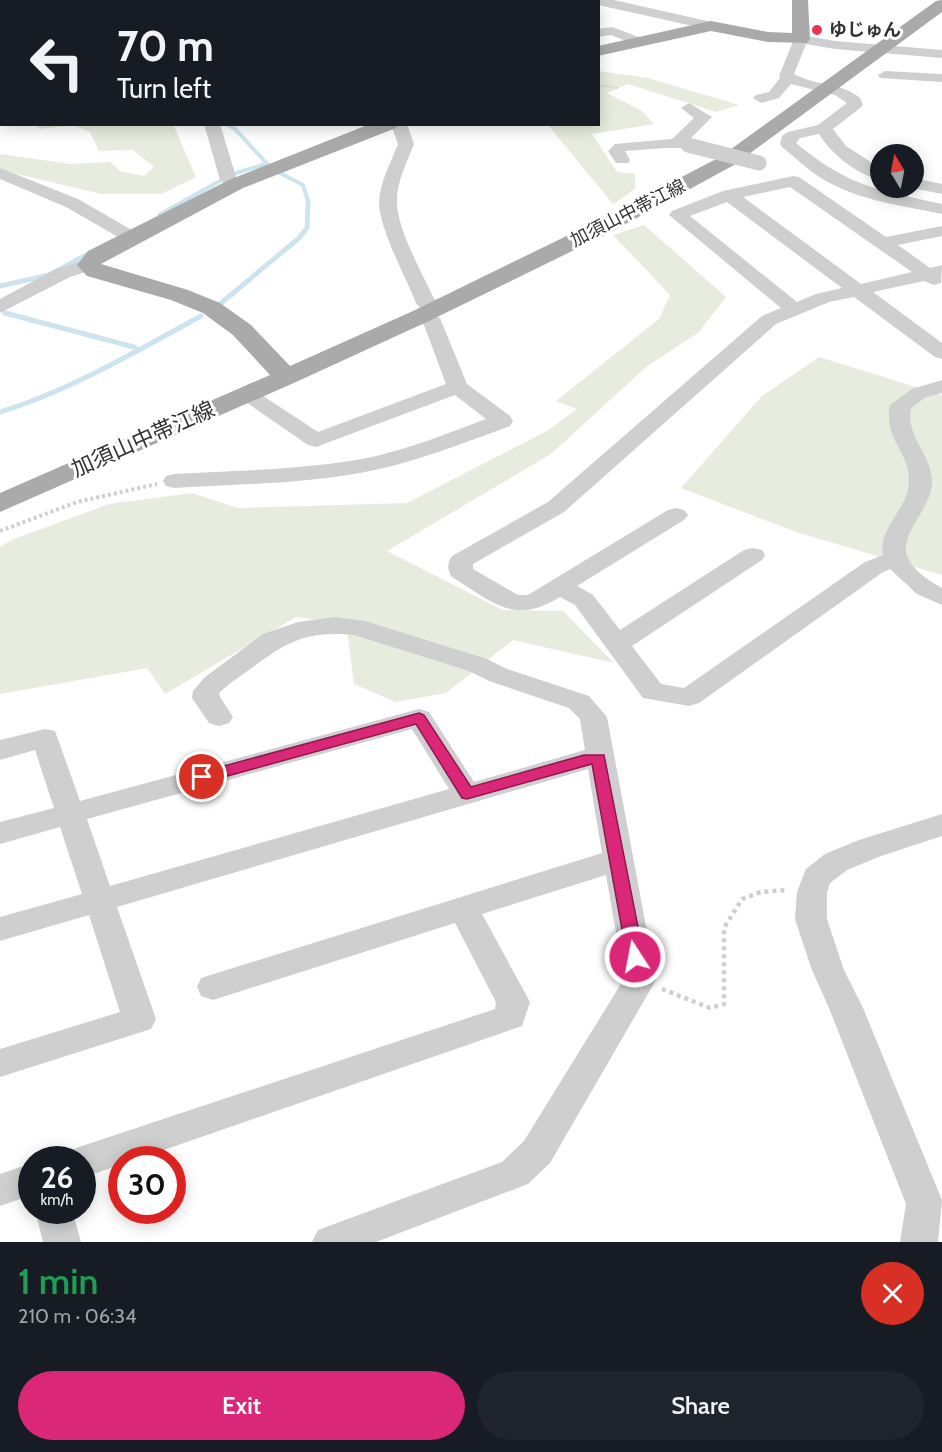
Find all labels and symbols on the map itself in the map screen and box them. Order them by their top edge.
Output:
place label: ゆじゅん [829,19,901,41]
marker: ゆじゅん [810,23,824,37]
north arrow [870,144,924,198]
street label: 加須山中帯江線 [567,175,689,251]
street label: 加須山中帯江線 [67,395,219,483]
pin [176,751,227,802]
position arrow [603,925,667,989]
speed limit sign: 30 [108,1146,186,1224]

